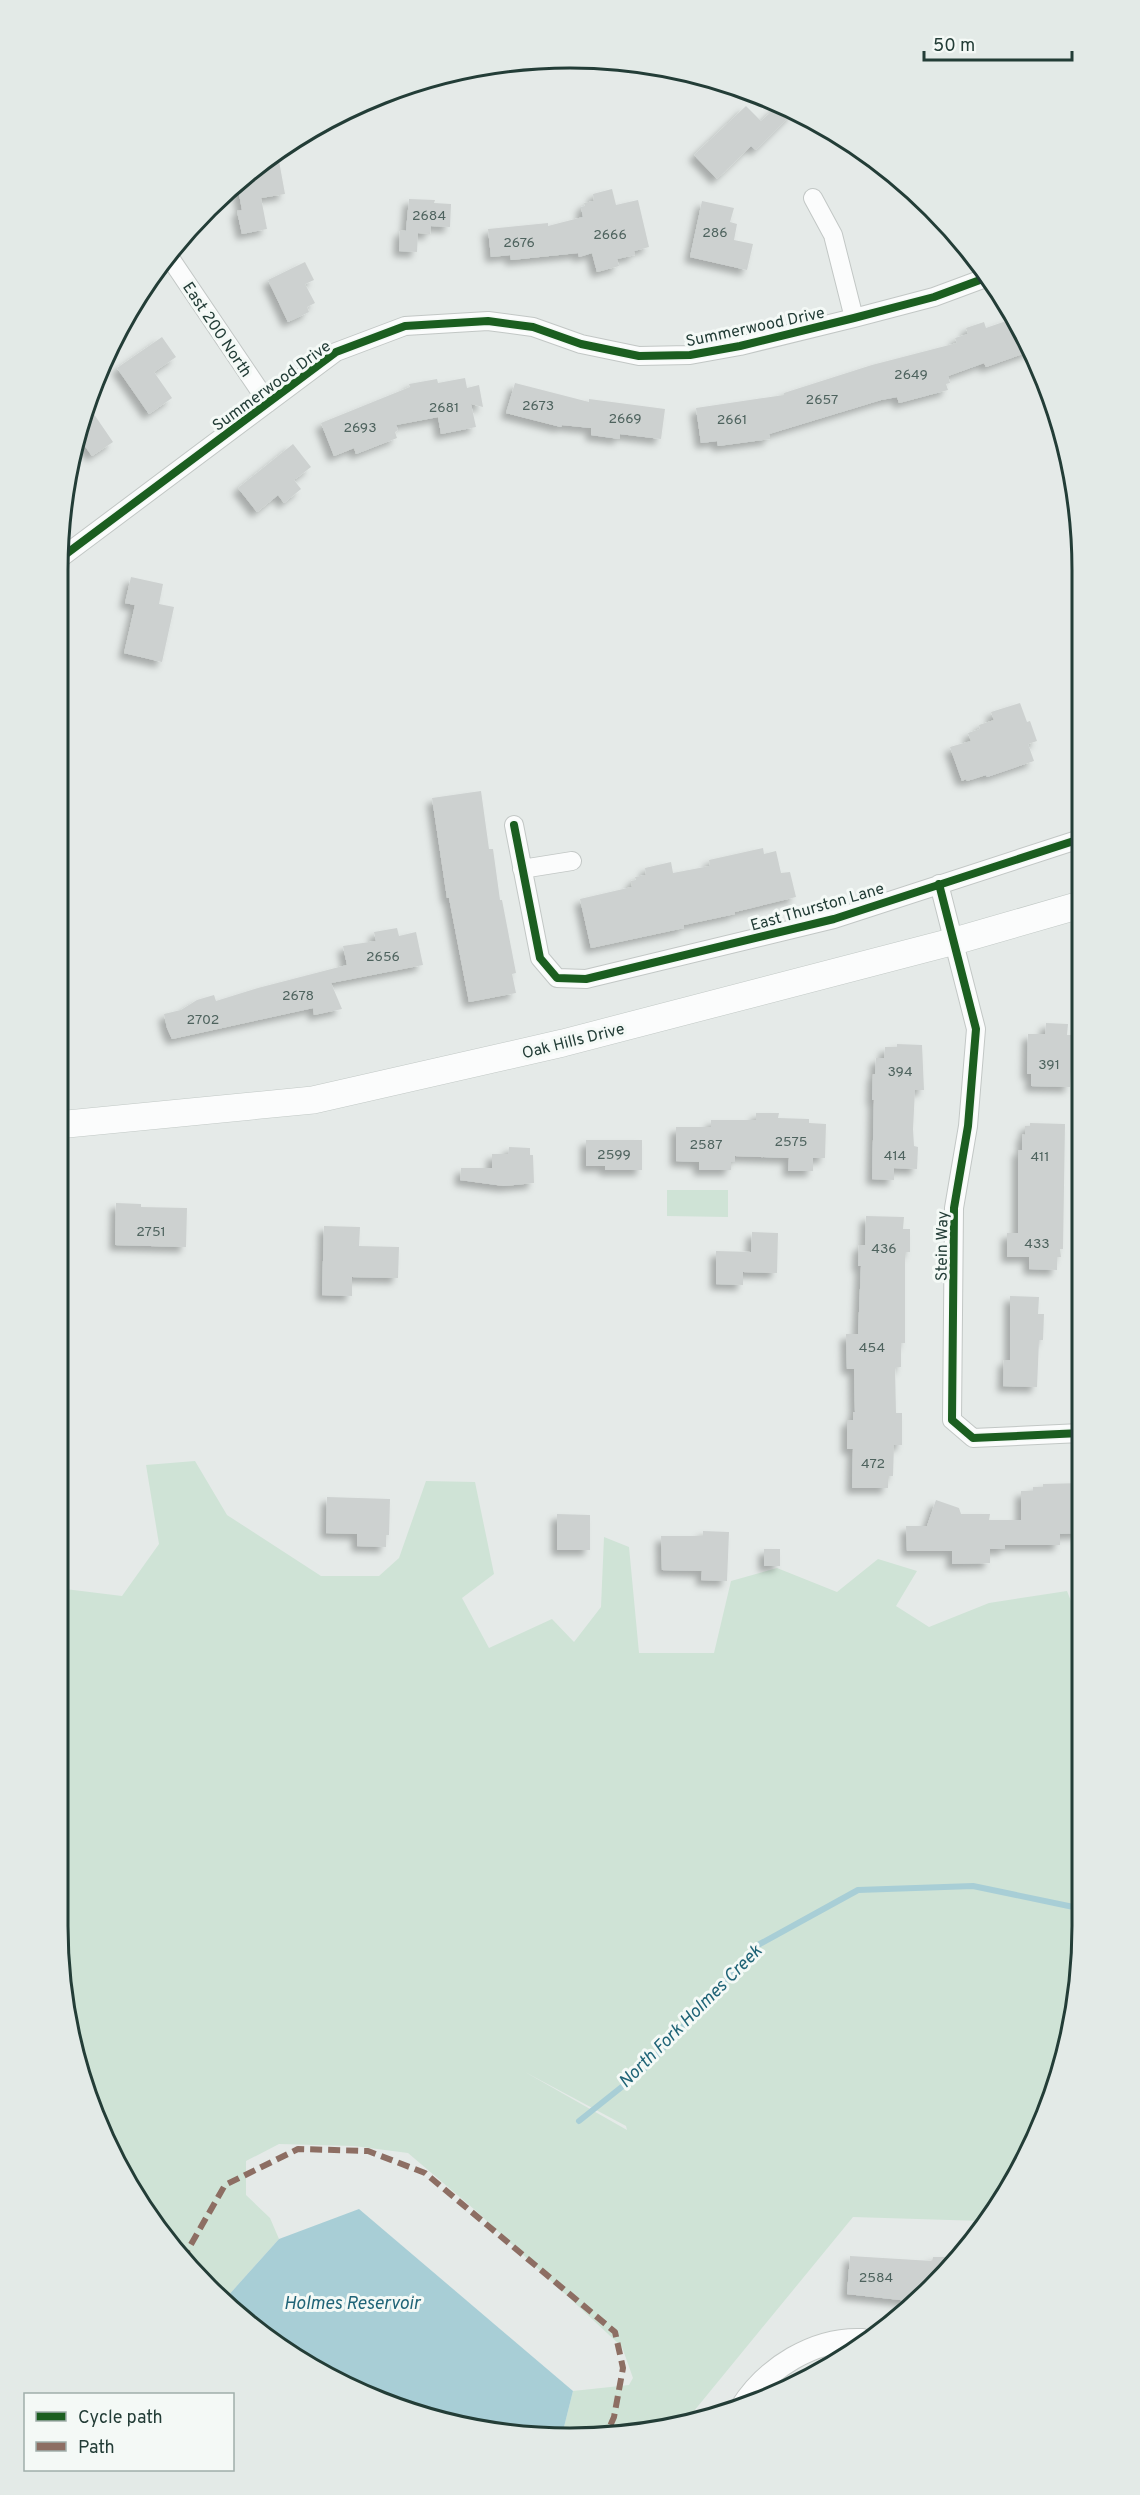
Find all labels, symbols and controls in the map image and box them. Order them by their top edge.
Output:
scale bar [924,24,1072,62]
text: 50 m [933,35,975,58]
house number: 2684 [412,208,446,225]
house number: 286 [702,225,728,242]
house number: 2666 [593,227,627,244]
house number: 2676 [503,235,535,252]
street label: East 200 North [177,279,256,381]
street label: Summerwood Drive [684,303,827,352]
street label: Summerwood Drive [209,337,335,436]
house number: 2649 [894,367,928,384]
house number: 2657 [806,392,838,409]
house number: 2673 [522,398,554,415]
house number: 2681 [429,400,459,417]
house number: 2669 [608,411,642,428]
house number: 2661 [717,412,747,429]
house number: 2693 [343,420,377,437]
street label: East Thurston Lane [748,879,887,937]
house number: 2656 [366,949,400,966]
house number: 2678 [282,988,314,1005]
house number: 2702 [187,1012,219,1029]
street label: Oak Hills Drive [520,1020,627,1064]
house number: 391 [1038,1057,1060,1074]
house number: 394 [887,1064,913,1081]
house number: 2575 [774,1134,808,1151]
house number: 2587 [690,1137,722,1154]
house number: 2599 [597,1147,631,1164]
house number: 414 [884,1148,906,1165]
house number: 411 [1030,1149,1050,1166]
street label: Stein Way [932,1211,954,1281]
house number: 2751 [136,1224,166,1241]
house number: 433 [1024,1236,1050,1253]
house number: 436 [871,1241,897,1258]
house number: 454 [859,1340,885,1357]
house number: 472 [861,1456,885,1473]
water label: North Fork Holmes Creek [614,1940,768,2094]
house number: 2584 [859,2270,893,2287]
water label: Holmes Reservoir [284,2293,422,2316]
legend [24,2393,234,2471]
text: Cycle path [78,2407,163,2430]
text: Path [78,2437,115,2460]

